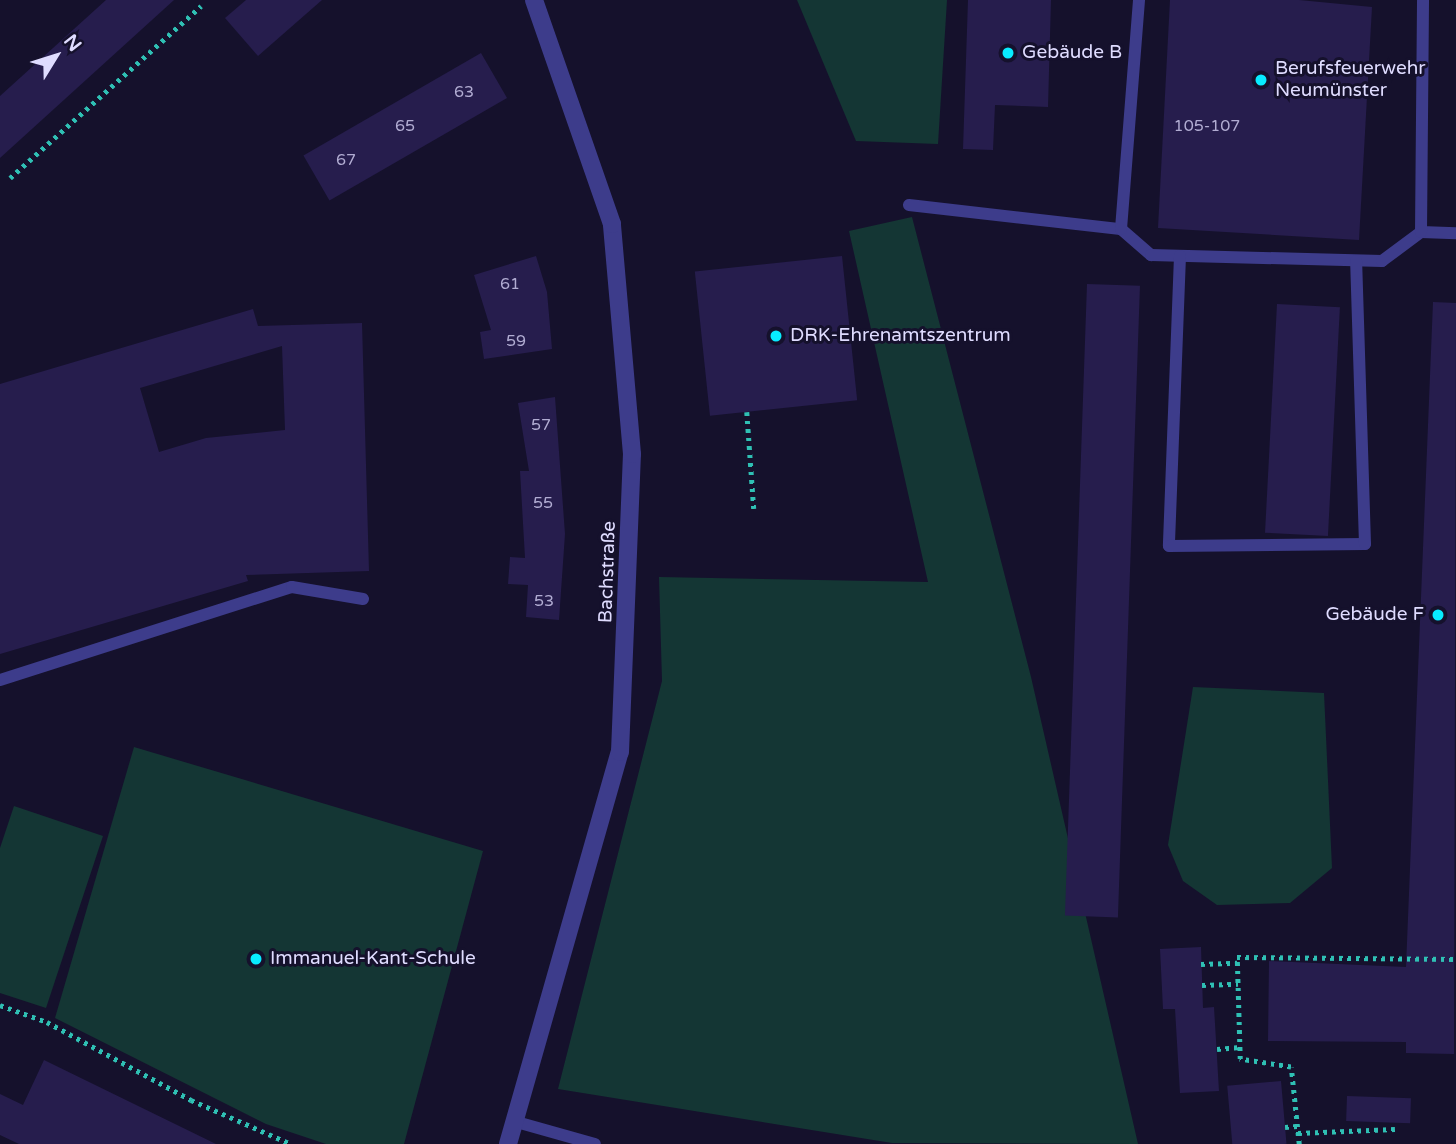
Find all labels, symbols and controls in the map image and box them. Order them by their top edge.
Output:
north arrow [21,21,91,91]
text: N [59,30,86,56]
place label: Gebäude B [1022,42,1122,64]
marker: Gebäude B [1000,45,1016,61]
place label: Berufsfeuerwehr Neumünster [1275,58,1426,102]
marker: Berufsfeuerwehr Neumünster [1253,72,1269,88]
house number: 63 [454,82,474,102]
house number: 65 [395,116,415,136]
house number: 105-107 [1174,116,1240,136]
house number: 67 [336,150,356,170]
house number: 61 [500,274,520,294]
place label: DRK-Ehrenamtszentrum [790,325,1011,347]
marker: DRK-Ehrenamtszentrum [768,328,784,344]
house number: 59 [506,331,526,351]
house number: 57 [531,415,551,435]
house number: 55 [533,493,553,513]
street label: Bachstraße [595,521,621,623]
house number: 53 [534,591,554,611]
place label: Gebäude F [1325,604,1424,626]
marker: Gebäude F [1430,607,1446,623]
place label: Immanuel-Kant-Schule [270,948,476,970]
marker: Immanuel-Kant-Schule [248,951,264,967]

